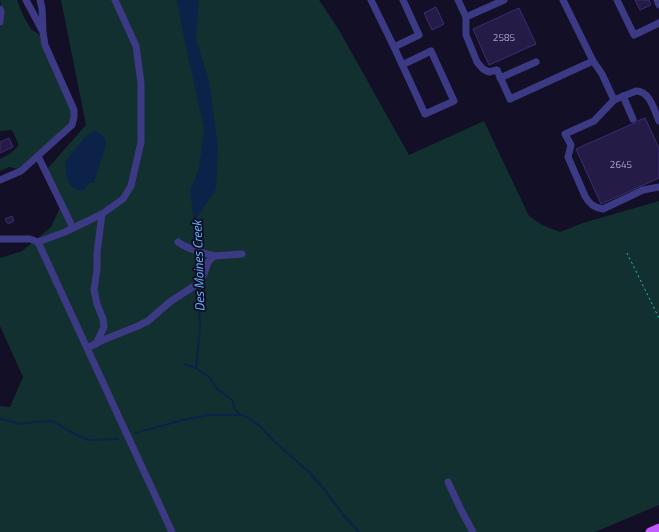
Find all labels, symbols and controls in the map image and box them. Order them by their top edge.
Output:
house number: 2585 [493,30,516,45]
house number: 2645 [610,157,633,172]
water label: Des Moines Creek [186,218,210,312]

